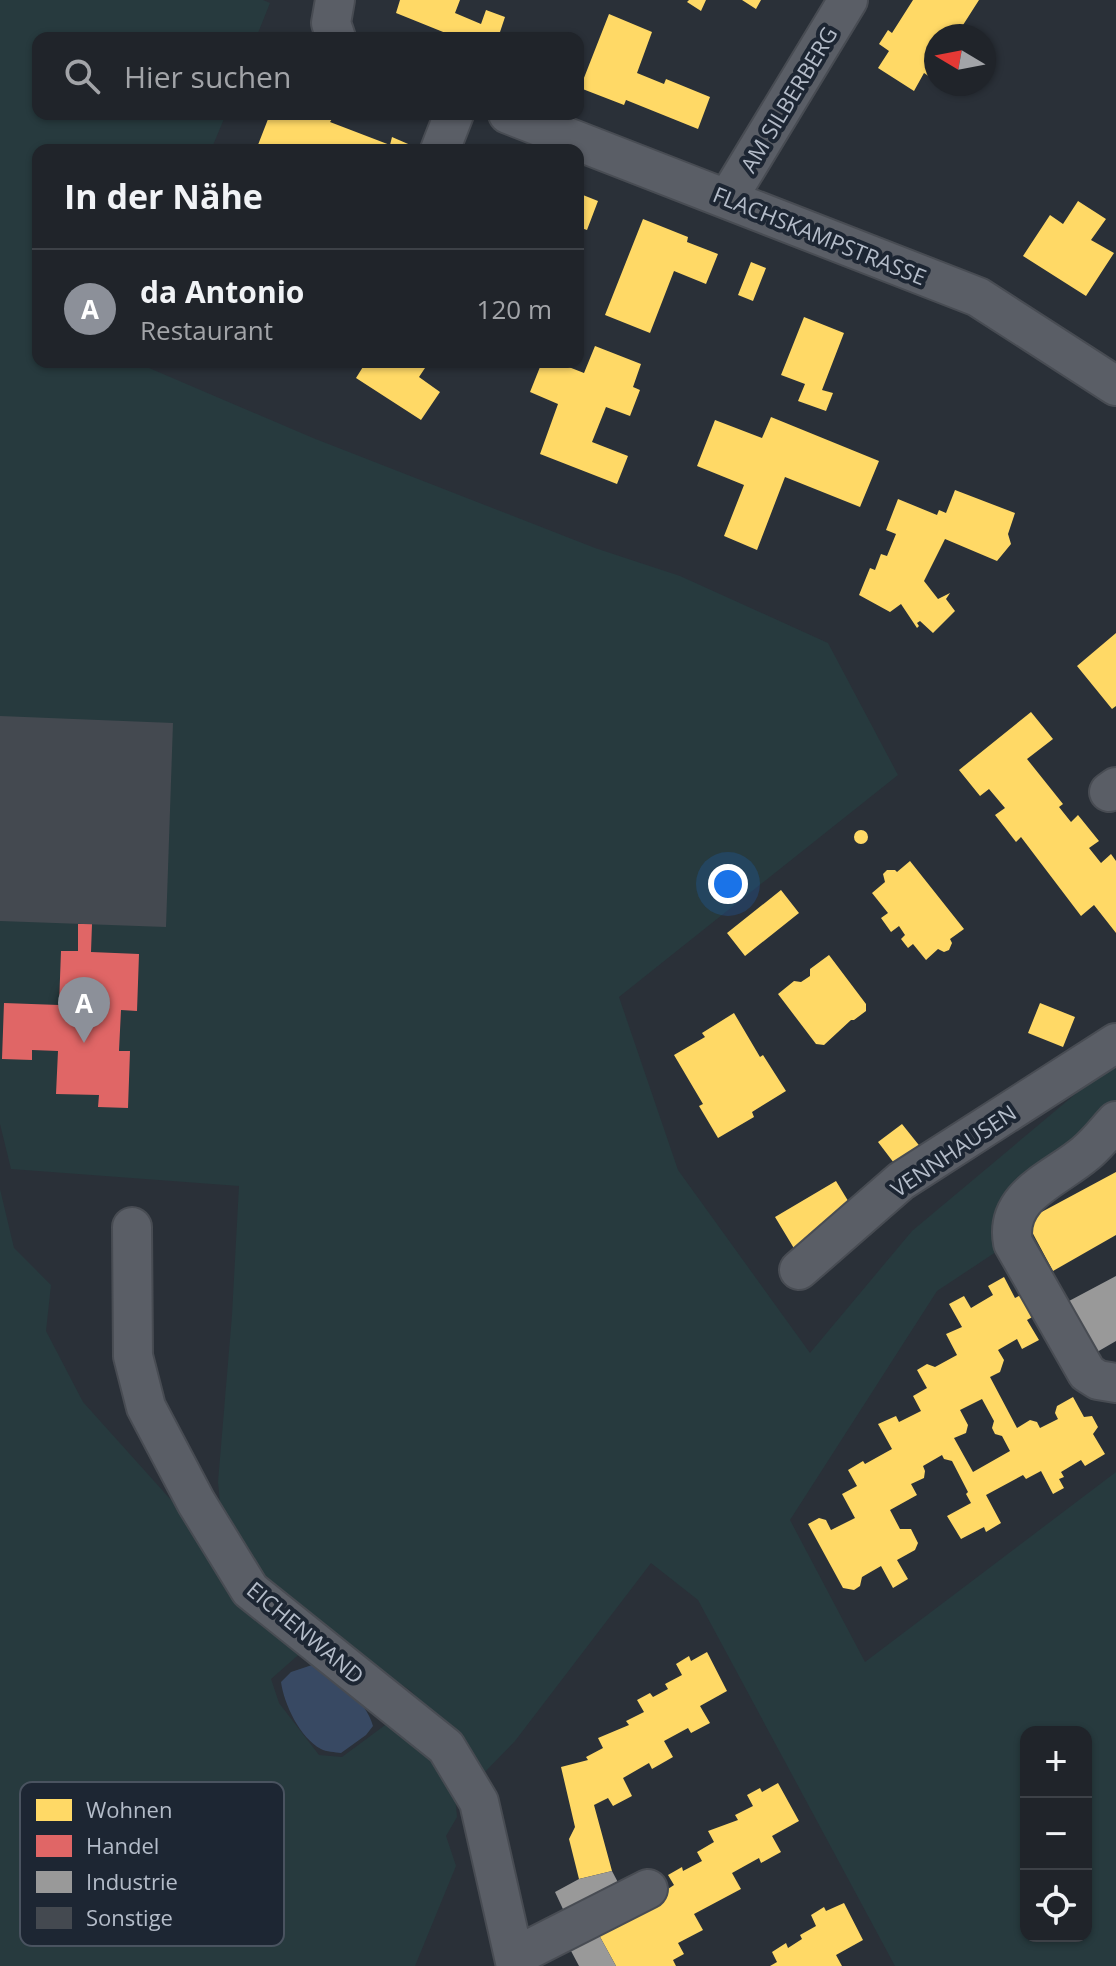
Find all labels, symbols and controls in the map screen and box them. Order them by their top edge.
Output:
street label: AM SILBERBERG [733,20,843,178]
north arrow [924,24,996,96]
search box [32,32,584,120]
icon: search [60,54,104,98]
text: Hier suchen [124,56,291,97]
text: In der Nähe [64,173,263,219]
street label: FLACHSKAMPSTRASSE [709,179,931,291]
text: da Antonio [140,271,304,312]
text: A [81,291,99,327]
text: 120 m [477,291,552,327]
text: Restaurant [140,312,273,348]
your location [708,864,748,904]
pin: A [58,977,110,1043]
street label: VENNHAUSEN [884,1097,1022,1203]
street label: EICHENWAND [241,1574,371,1690]
map controls [1020,1726,1092,1942]
button: + [1020,1726,1092,1798]
legend [20,1782,284,1946]
text: Wohnen [86,1794,172,1824]
button: − [1020,1798,1092,1870]
text: Handel [86,1830,159,1860]
text: Industrie [86,1866,178,1896]
button: locate [1020,1870,1092,1942]
text: Sonstige [86,1902,173,1932]

